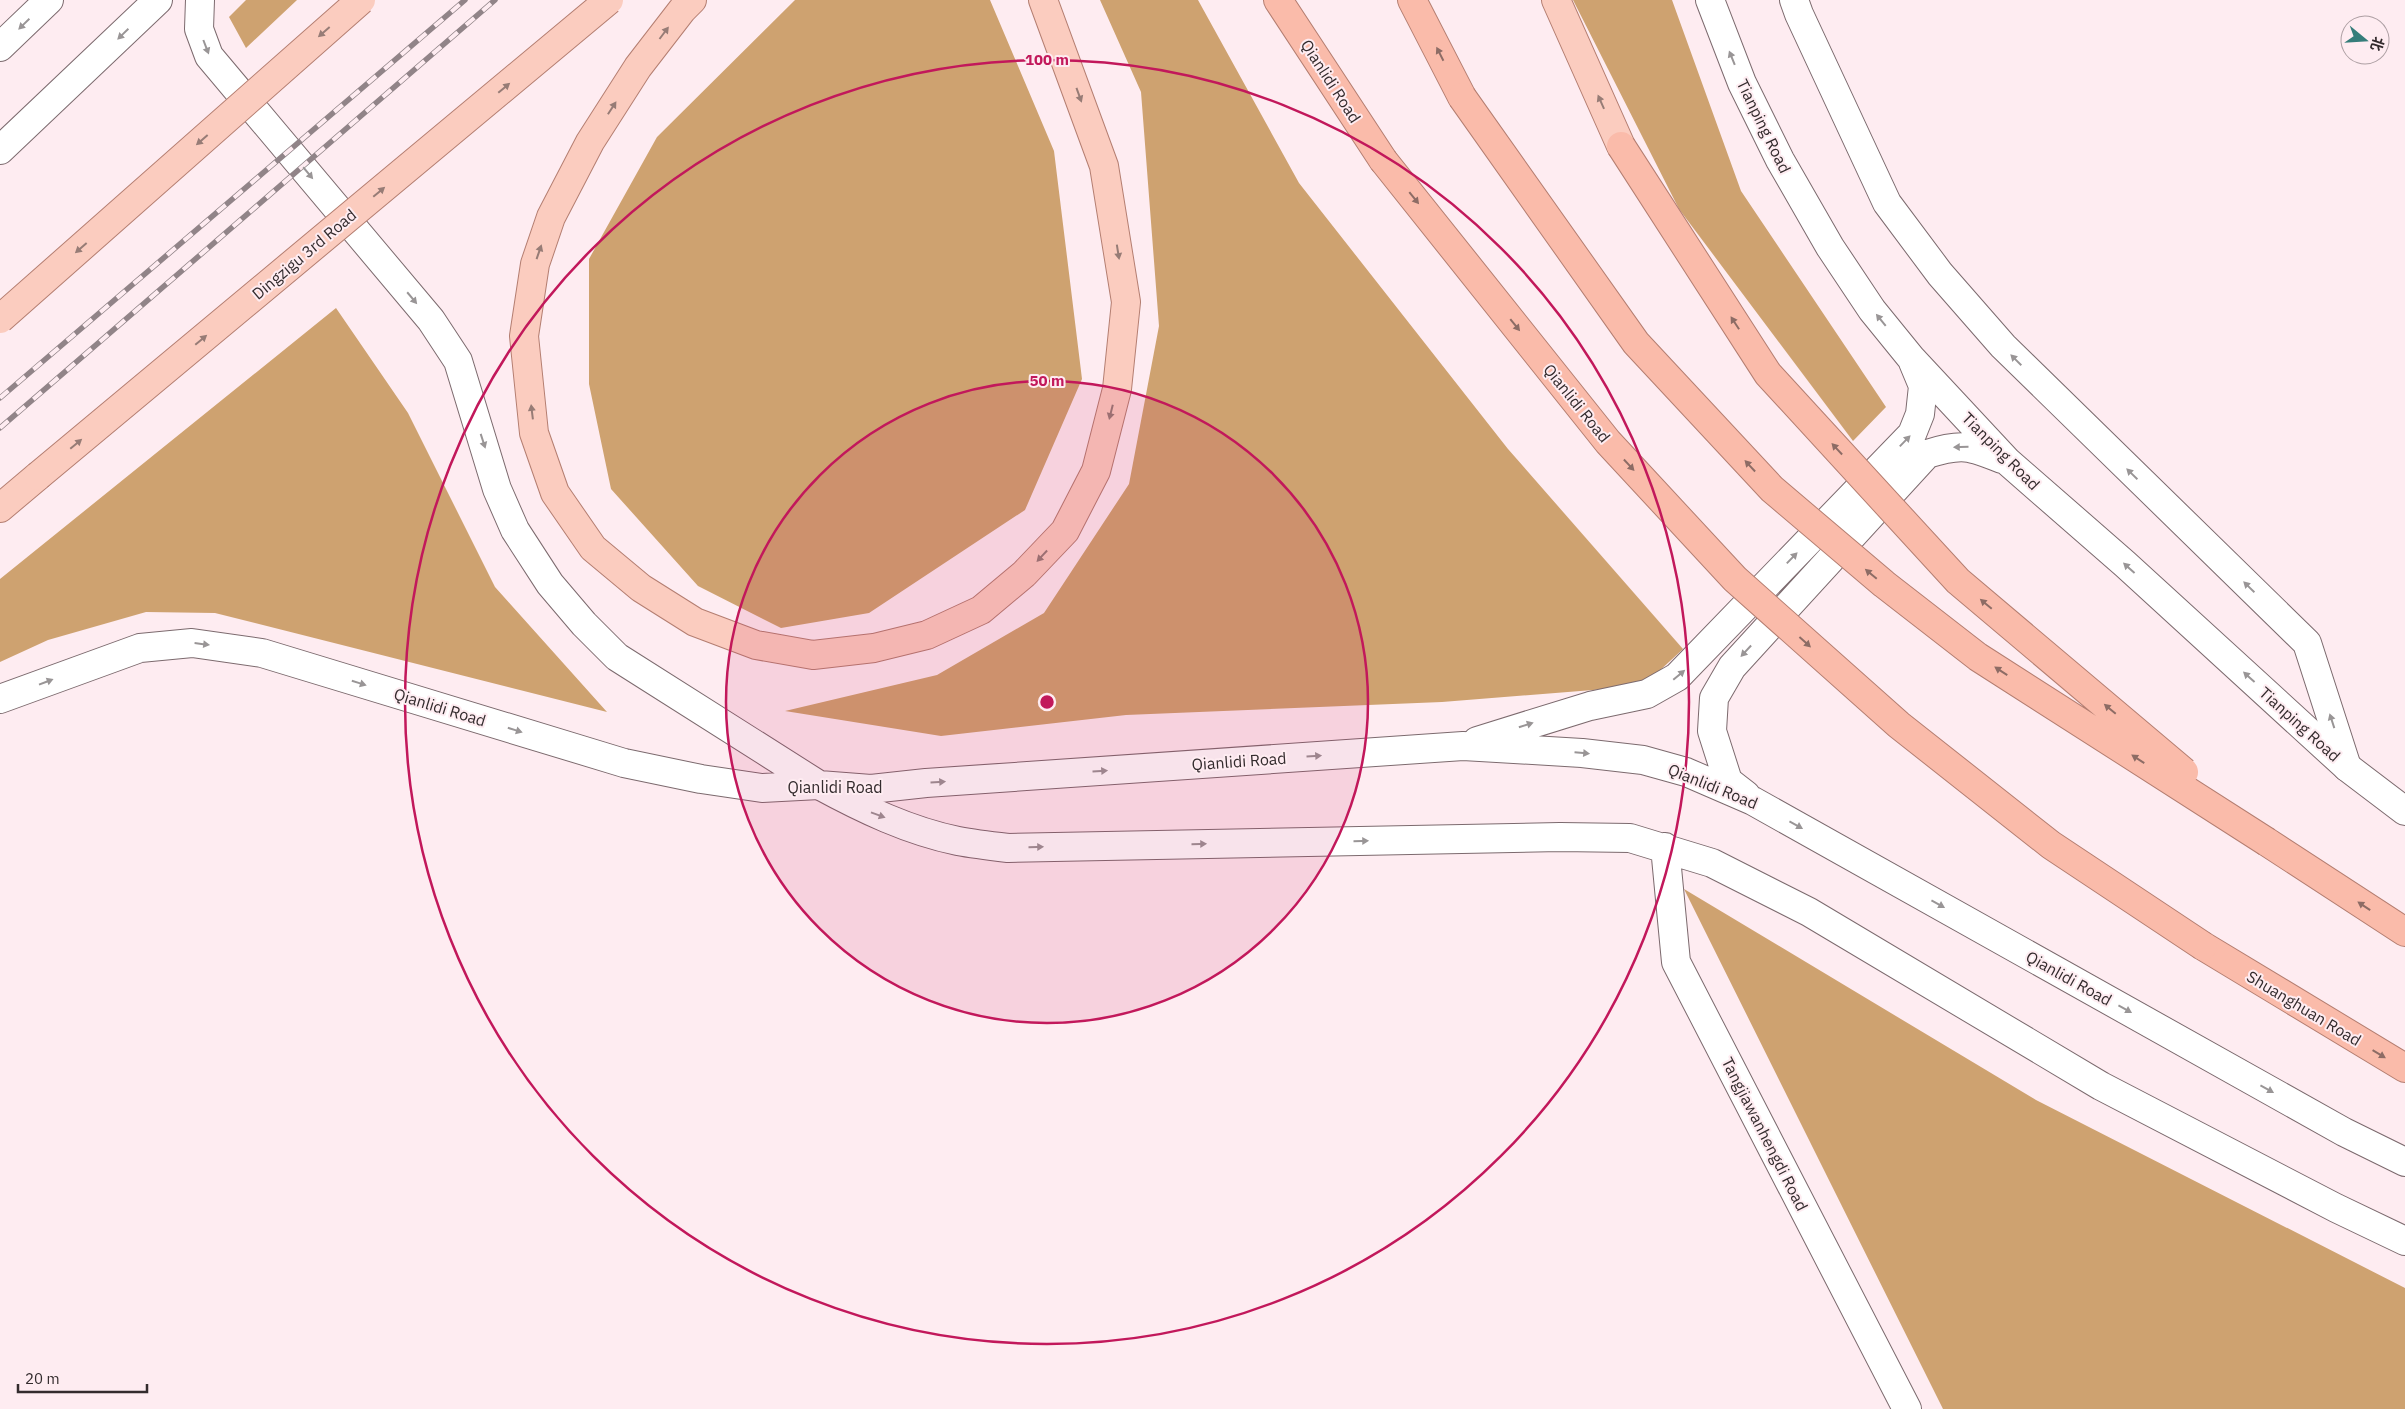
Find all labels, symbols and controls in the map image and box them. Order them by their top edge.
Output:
north arrow [2340,15,2390,65]
one-way arrow [19,18,31,30]
one-way arrow [319,26,331,38]
one-way arrow [659,27,670,40]
one-way arrow [117,28,129,40]
text: 北 [2367,35,2388,53]
street label: Qianlidi Road [1297,36,1365,126]
one-way arrow [202,40,210,55]
one-way arrow [1436,47,1444,61]
text: 100 m [1025,50,1069,69]
one-way arrow [1728,50,1736,65]
street label: Tianping Road [1733,76,1795,176]
one-way arrow [497,82,510,93]
one-way arrow [1076,87,1083,102]
one-way arrow [1597,95,1605,109]
one-way arrow [608,101,617,114]
one-way arrow [197,134,209,146]
one-way arrow [302,167,313,180]
one-way arrow [373,186,386,197]
one-way arrow [1408,191,1419,204]
street label: Dingzigu 3rd Road [248,205,360,303]
one-way arrow [74,242,87,253]
one-way arrow [535,244,543,259]
one-way arrow [1114,244,1122,260]
one-way arrow [407,291,418,304]
one-way arrow [1875,314,1886,327]
one-way arrow [1730,316,1740,330]
one-way arrow [1510,319,1521,332]
one-way arrow [194,335,207,346]
one-way arrow [2011,354,2023,366]
street label: Qianlidi Road [1539,360,1615,446]
text: 50 m [1030,371,1064,390]
one-way arrow [528,404,536,420]
one-way arrow [1107,405,1115,420]
street label: Tianping Road [1958,408,2044,494]
one-way arrow [479,434,487,449]
one-way arrow [1899,435,1911,447]
one-way arrow [69,439,82,450]
one-way arrow [1831,443,1843,455]
one-way arrow [1953,443,1969,451]
one-way arrow [1623,458,1635,470]
one-way arrow [1744,460,1756,472]
one-way arrow [2126,468,2138,480]
one-way arrow [1036,550,1048,562]
one-way arrow [1786,553,1798,565]
one-way arrow [2122,562,2135,573]
one-way arrow [1865,568,1878,579]
one-way arrow [2243,581,2255,593]
one-way arrow [1980,598,1992,610]
one-way arrow [1799,636,1811,647]
one-way arrow [194,640,210,648]
one-way arrow [1740,645,1752,657]
one-way arrow [1994,666,2008,676]
one-way arrow [1673,669,1686,680]
one-way arrow [2243,671,2255,683]
one-way arrow [38,678,53,685]
one-way arrow [352,679,367,687]
street label: Tianping Road [2255,682,2345,766]
street label: Qianlidi Road [392,684,488,730]
centre of rings [1038,693,1056,711]
one-way arrow [2103,703,2116,714]
one-way arrow [2328,713,2335,728]
one-way arrow [1519,721,1534,728]
one-way arrow [507,727,522,735]
street label: Qianlidi Road [1191,748,1287,774]
one-way arrow [1574,750,1590,758]
one-way arrow [1306,752,1322,760]
one-way arrow [2131,754,2144,764]
street label: Qianlidi Road [1665,759,1761,813]
one-way arrow [1092,766,1108,774]
street label: Qianlidi Road [787,777,883,797]
one-way arrow [930,778,946,786]
one-way arrow [871,812,886,819]
one-way arrow [1789,820,1803,829]
one-way arrow [1353,836,1369,844]
one-way arrow [1191,840,1207,848]
one-way arrow [1028,843,1044,851]
one-way arrow [1930,900,1945,908]
one-way arrow [2357,901,2370,911]
street label: Qianlidi Road [2023,946,2115,1010]
street label: Shuanghuan Road [2243,966,2365,1050]
one-way arrow [2119,1005,2132,1014]
one-way arrow [2372,1049,2385,1058]
street label: Tangjiawanhengdi Road [1718,1054,1812,1214]
one-way arrow [2260,1085,2274,1093]
scale bar [18,1362,146,1394]
text: 20 m [25,1369,60,1388]

